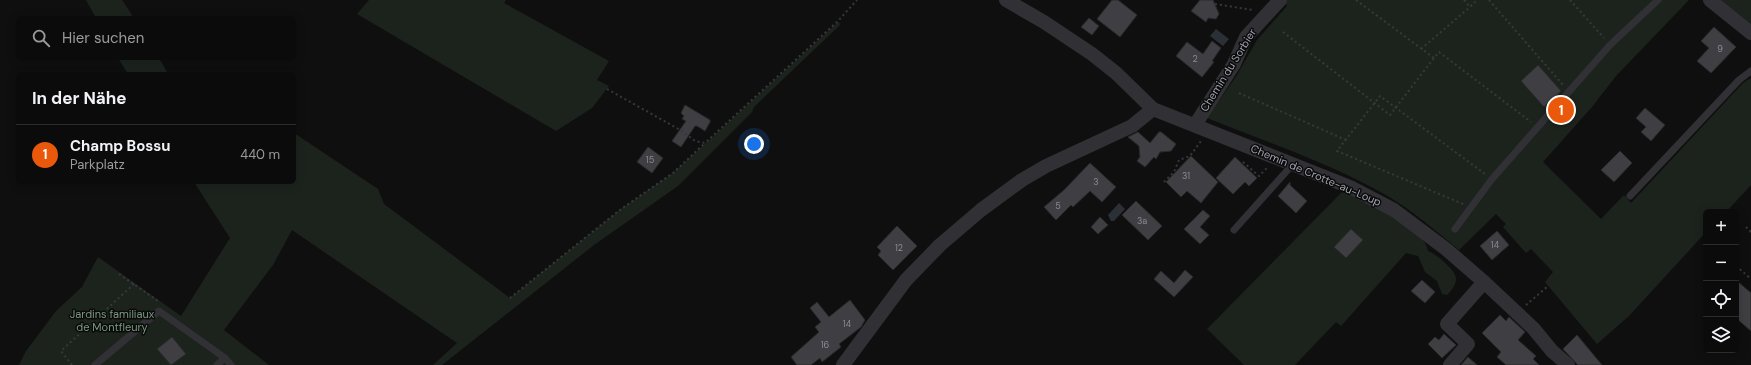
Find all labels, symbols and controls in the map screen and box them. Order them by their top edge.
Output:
search box [16,16,296,60]
street label: Chemin du Sorbier [1197,26,1259,114]
icon: search [30,27,52,49]
text: Hier suchen [62,28,144,48]
house number: 9 [1717,43,1723,55]
house number: 2 [1192,53,1198,65]
text: In der Nähe [32,87,127,109]
pin: 1 [1548,95,1574,125]
your location [744,134,764,154]
text: Champ Bossu [70,136,171,156]
street label: Chemin de Crotte-au-Loup [1249,141,1383,209]
text: 1 [43,146,47,163]
text: 440 m [240,146,280,163]
house number: 15 [646,154,654,166]
text: Parkplatz [70,156,125,173]
house number: 31 [1182,170,1190,182]
house number: 3 [1093,176,1099,188]
house number: 5 [1055,200,1061,212]
map controls [1703,209,1739,353]
button: + [1703,209,1739,245]
house number: 3a [1137,215,1147,227]
house number: 14 [1491,239,1500,251]
house number: 12 [895,242,903,254]
button: − [1703,245,1739,281]
button: locate [1703,281,1739,317]
park label: Jardins familiaux de Montfleury [70,307,155,334]
button: layers [1703,317,1739,353]
house number: 14 [843,318,852,330]
house number: 16 [821,339,830,351]

